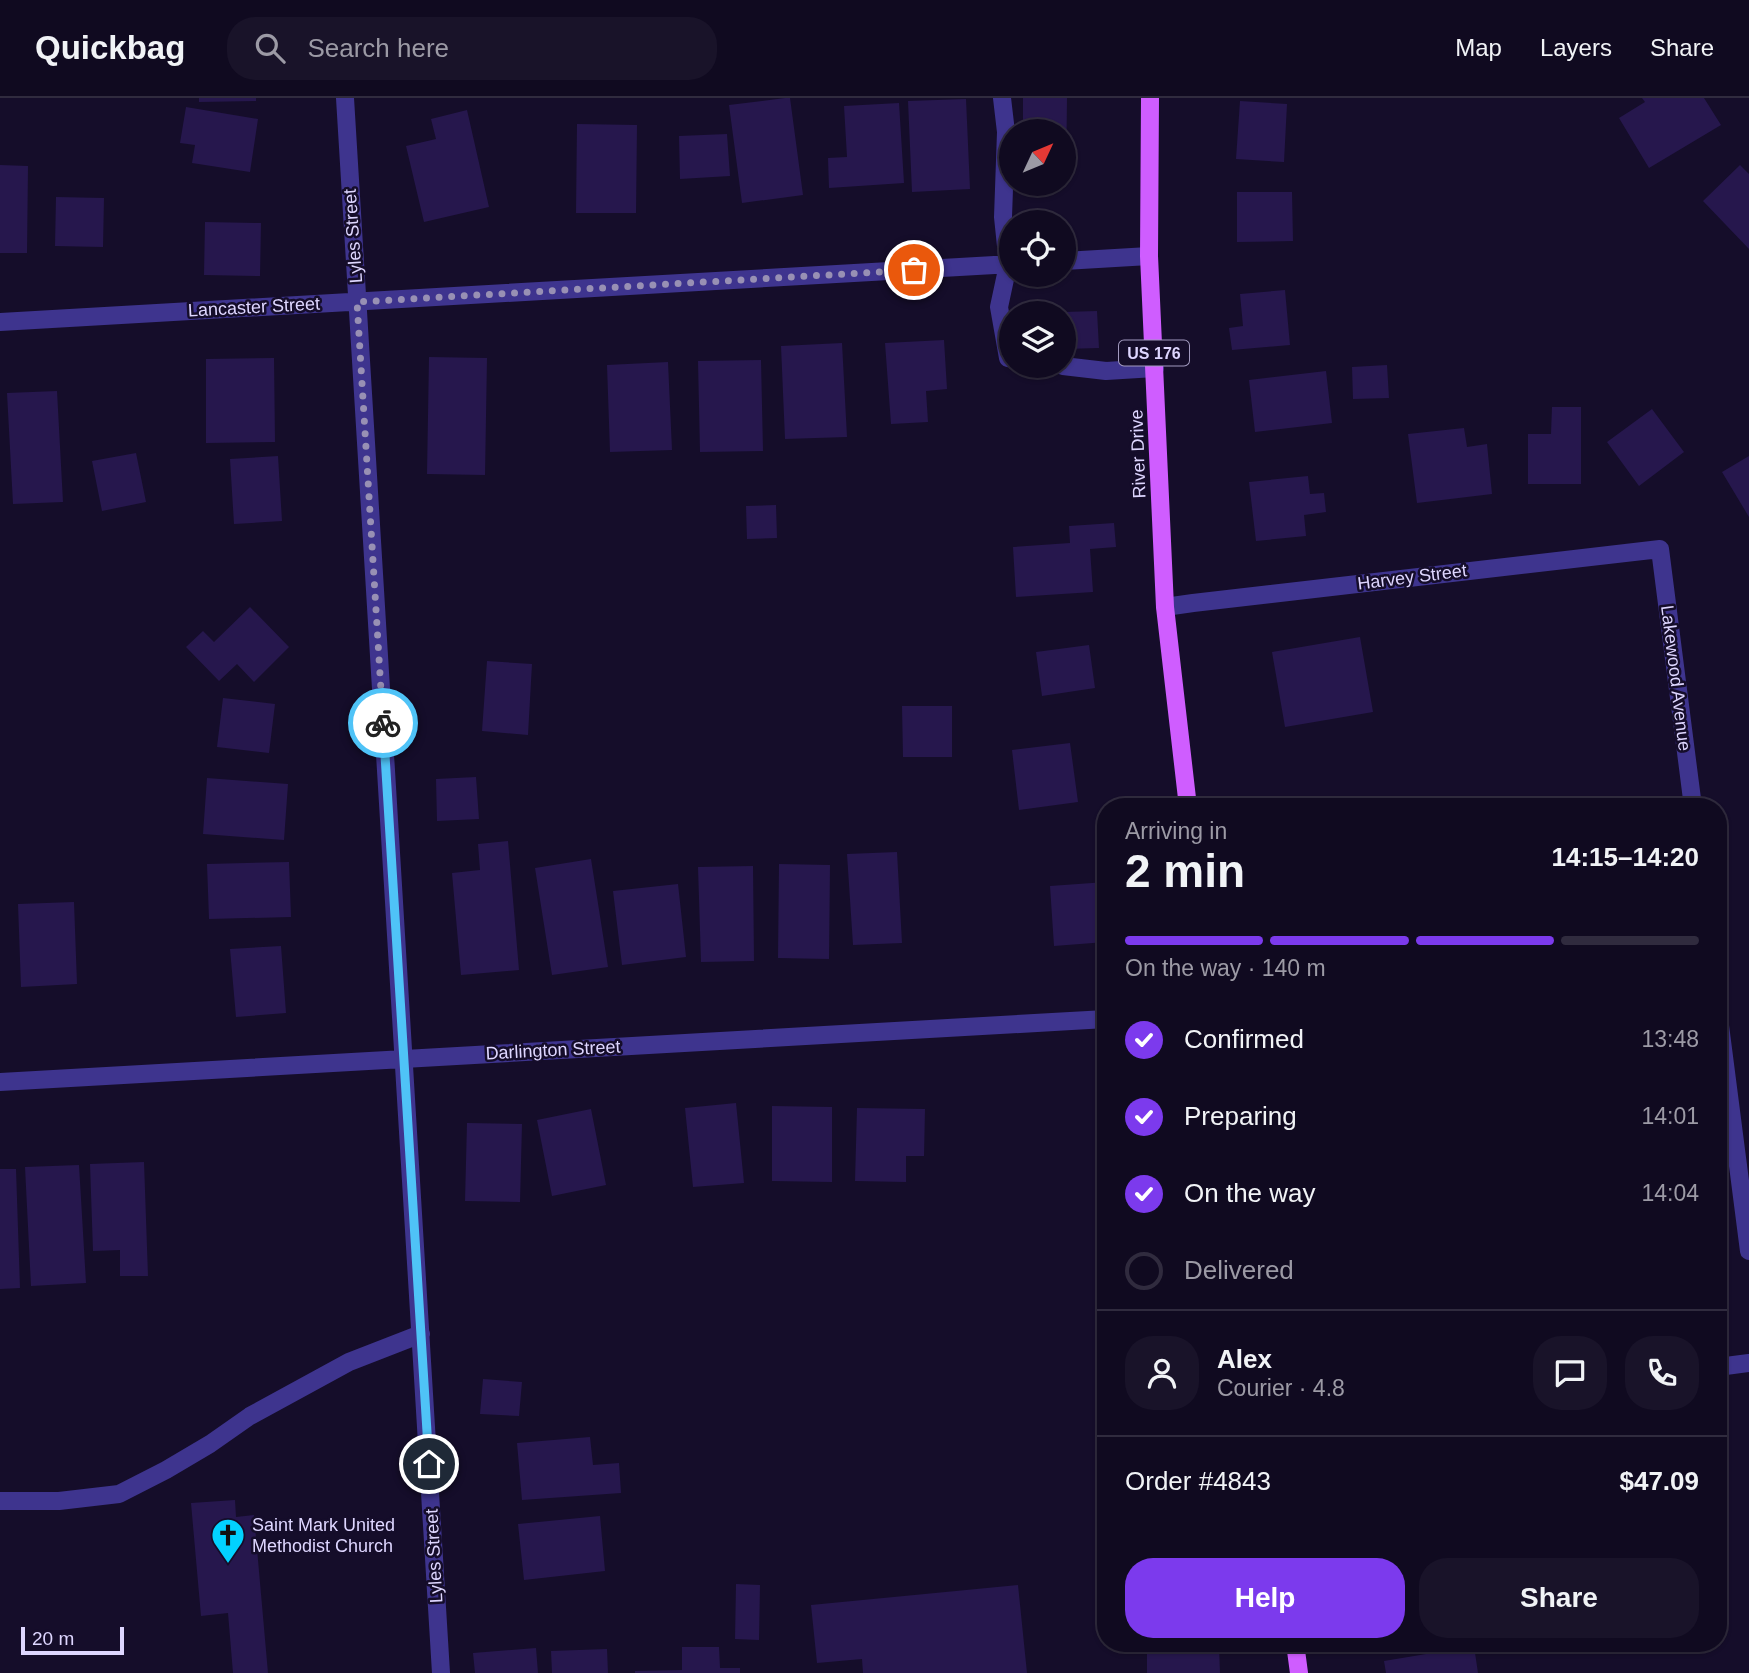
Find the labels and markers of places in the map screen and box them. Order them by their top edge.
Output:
pin [884,240,944,300]
pin [399,1434,459,1494]
place label: Saint Mark United Methodist Church [252,1515,395,1556]
church icon: Saint Mark United Methodist Church [209,1516,247,1565]

